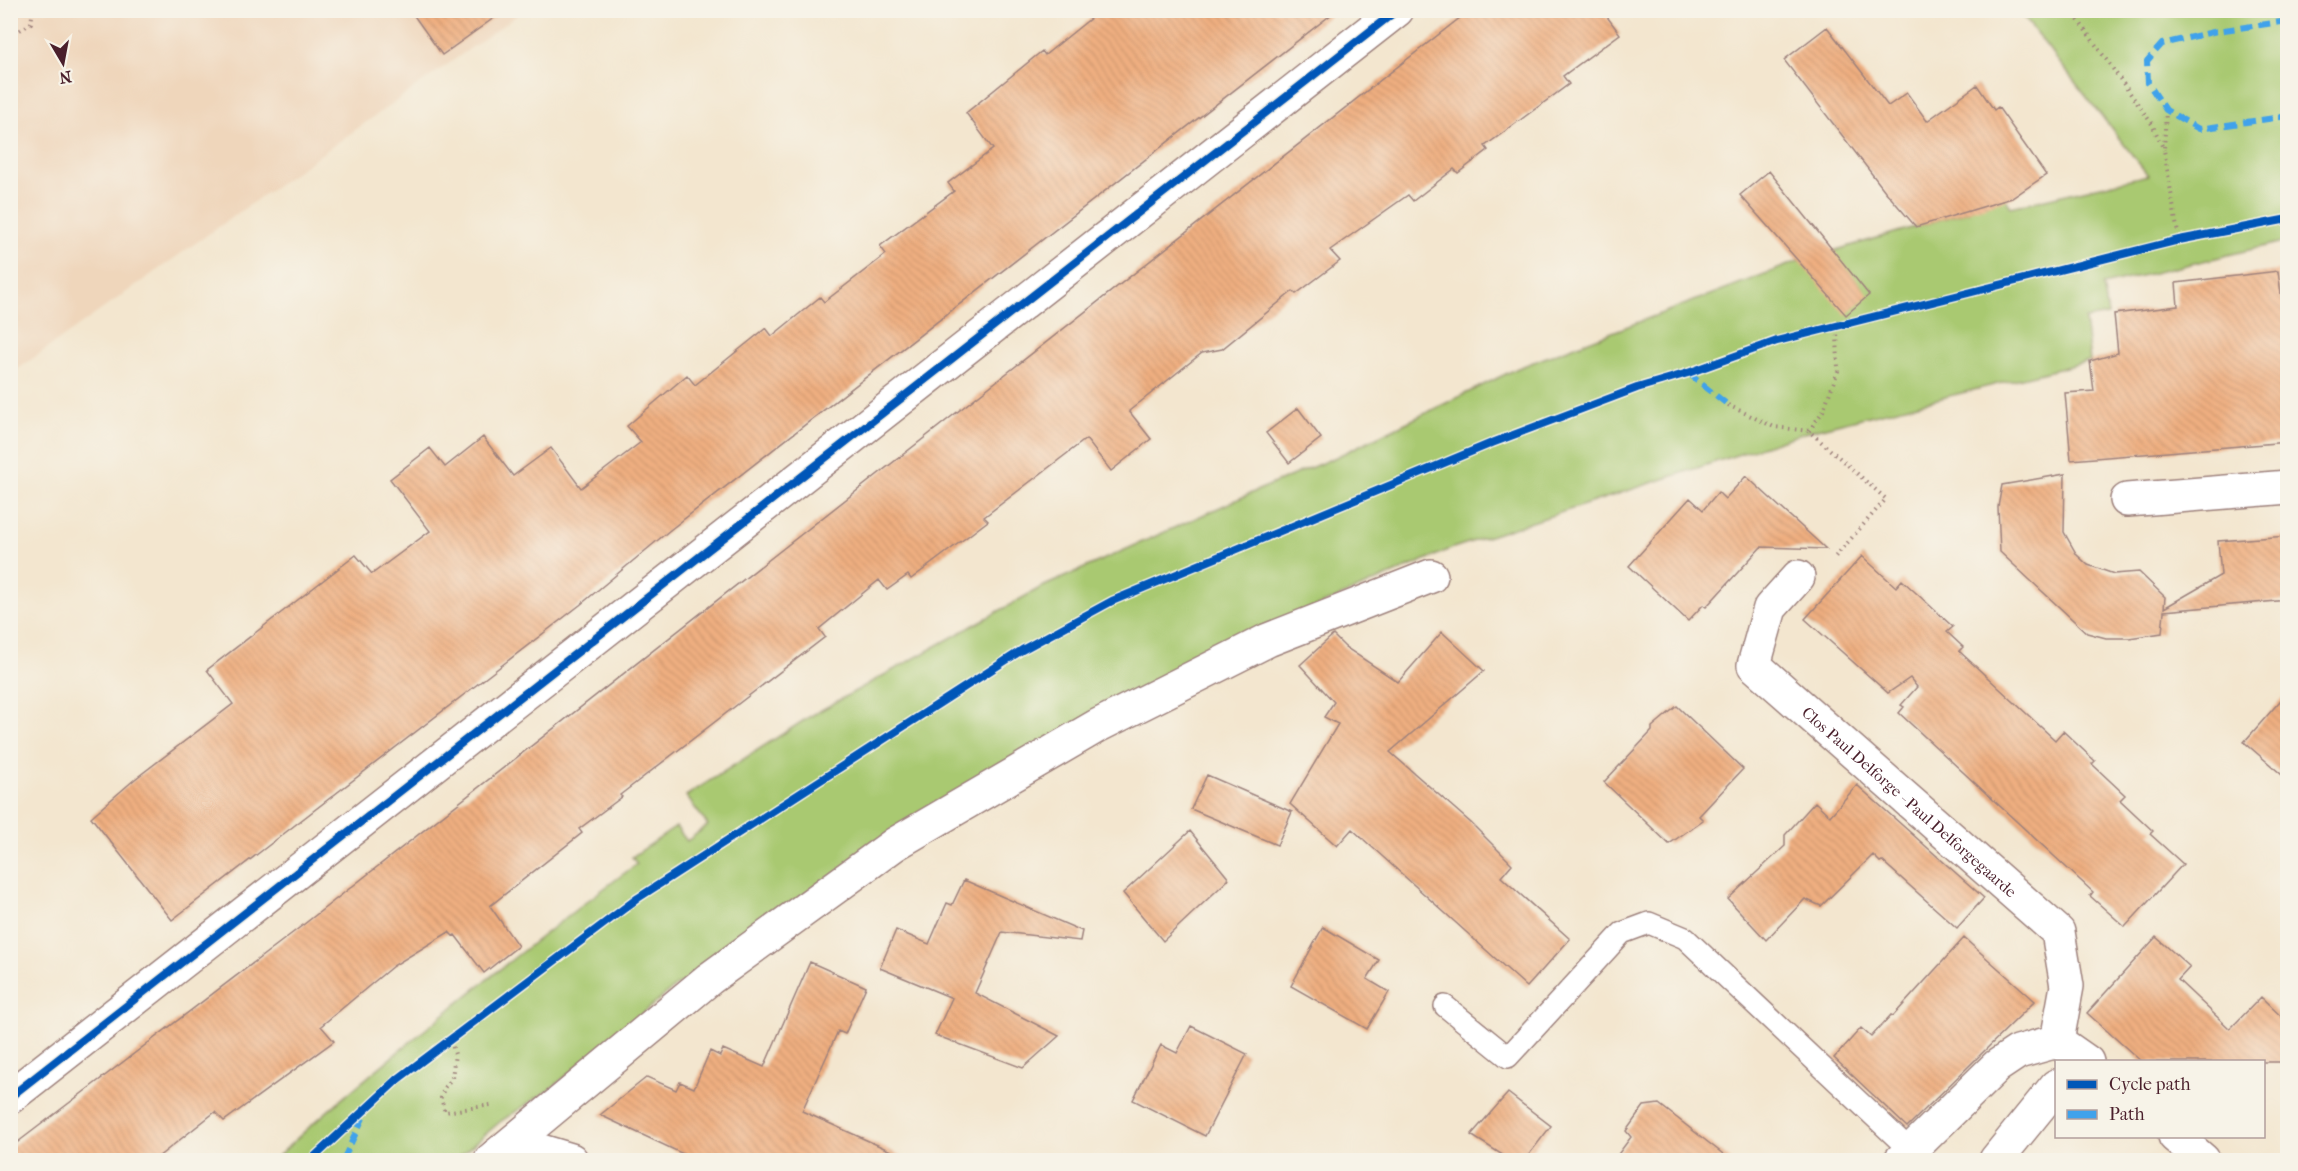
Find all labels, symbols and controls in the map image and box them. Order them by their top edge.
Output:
north arrow [33,33,93,93]
text: N [57,67,73,88]
street label: Clos Paul Delforge - Paul Delforgegaarde [1798,703,2020,901]
legend [2055,1060,2265,1138]
text: Cycle path [2109,1074,2190,1095]
text: Path [2109,1104,2145,1125]

